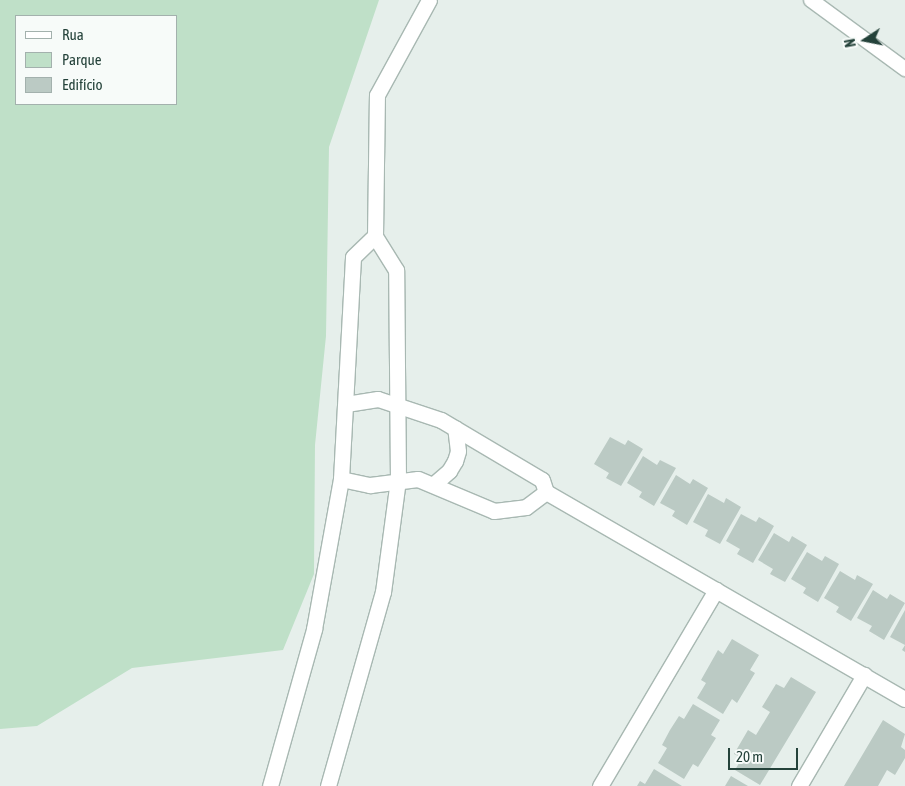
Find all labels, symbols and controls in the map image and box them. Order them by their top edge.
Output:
legend [15,15,178,105]
north arrow [840,15,890,65]
text: Rua [62,26,84,43]
text: N [842,37,859,48]
text: Parque [62,51,102,68]
text: Edifício [62,76,103,93]
scale bar [730,738,800,770]
text: 20 m [736,748,763,765]

